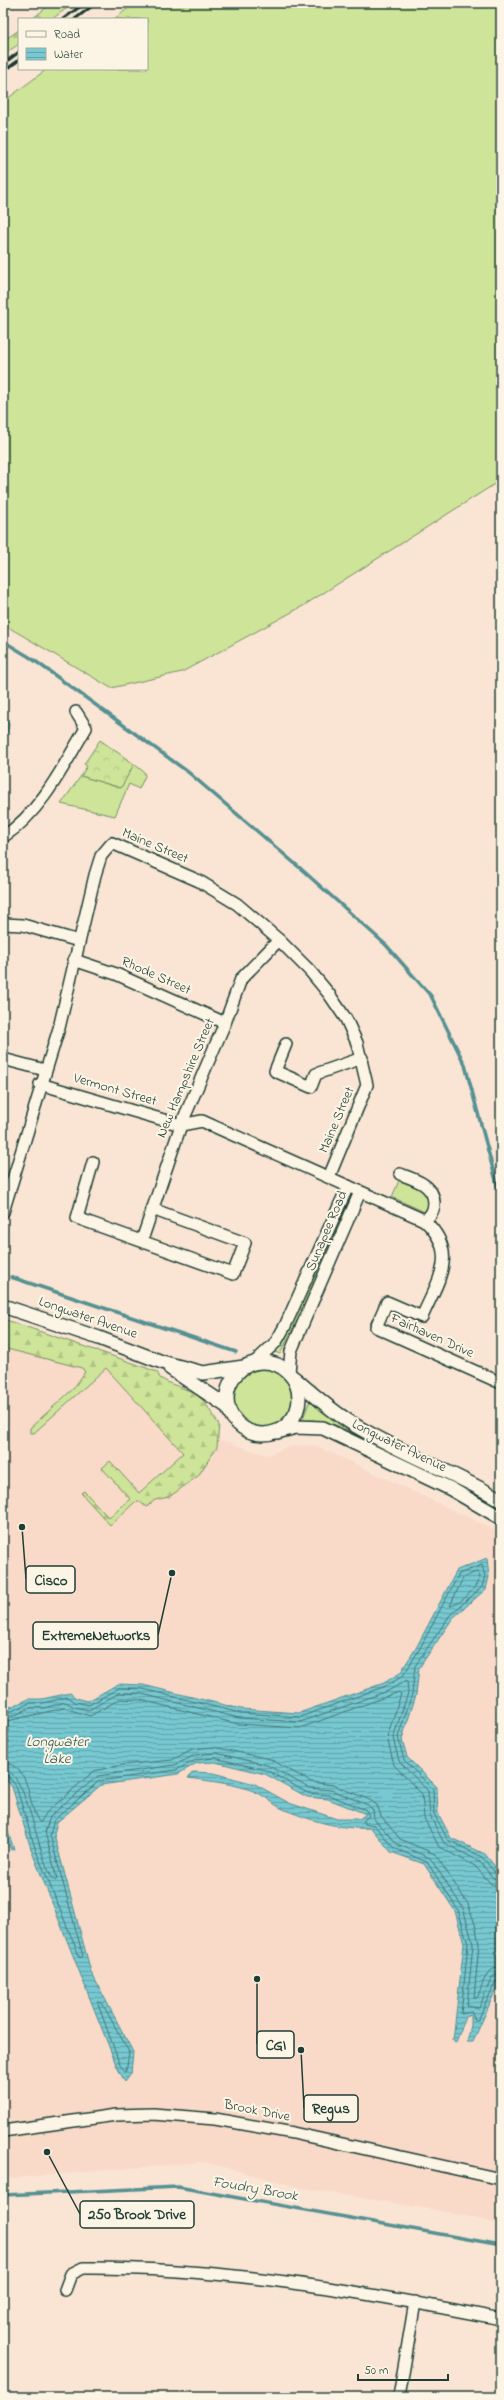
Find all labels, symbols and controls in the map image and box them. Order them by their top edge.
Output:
legend [18,18,148,70]
text: Road [54,26,80,44]
text: Water [54,46,83,64]
street label: Maine Street [118,823,192,870]
street label: Rhode Street [118,951,195,1001]
street label: New Hampshire Street [151,1015,221,1141]
street label: Vermont Street [70,1068,159,1112]
street label: Maine Street [314,1083,361,1157]
street label: Sunapee Road [301,1187,353,1274]
street label: Longwater Avenue [36,1291,141,1346]
street label: Fairhaven Drive [386,1308,478,1364]
street label: Longwater Avenue [348,1414,451,1479]
callout: Cisco [26,1566,75,1593]
text: Cisco [34,1570,68,1592]
callout: ExtremeNetworks [33,1622,158,1649]
text: ExtremeNetworks [42,1625,151,1647]
water label: Longwater Lake [26,1731,90,1770]
callout: CGI [257,2031,294,2058]
text: CGI [266,2035,287,2057]
street label: Brook Drive [221,2094,292,2128]
callout: Regus [304,2095,358,2122]
text: Regus [311,2098,350,2122]
water label: Foudry Brook [210,2171,301,2209]
callout: 250 Brook Drive [80,2201,194,2228]
text: 250 Brook Drive [87,2204,187,2226]
scale bar [358,2356,448,2382]
text: 50 m [364,2362,388,2380]

